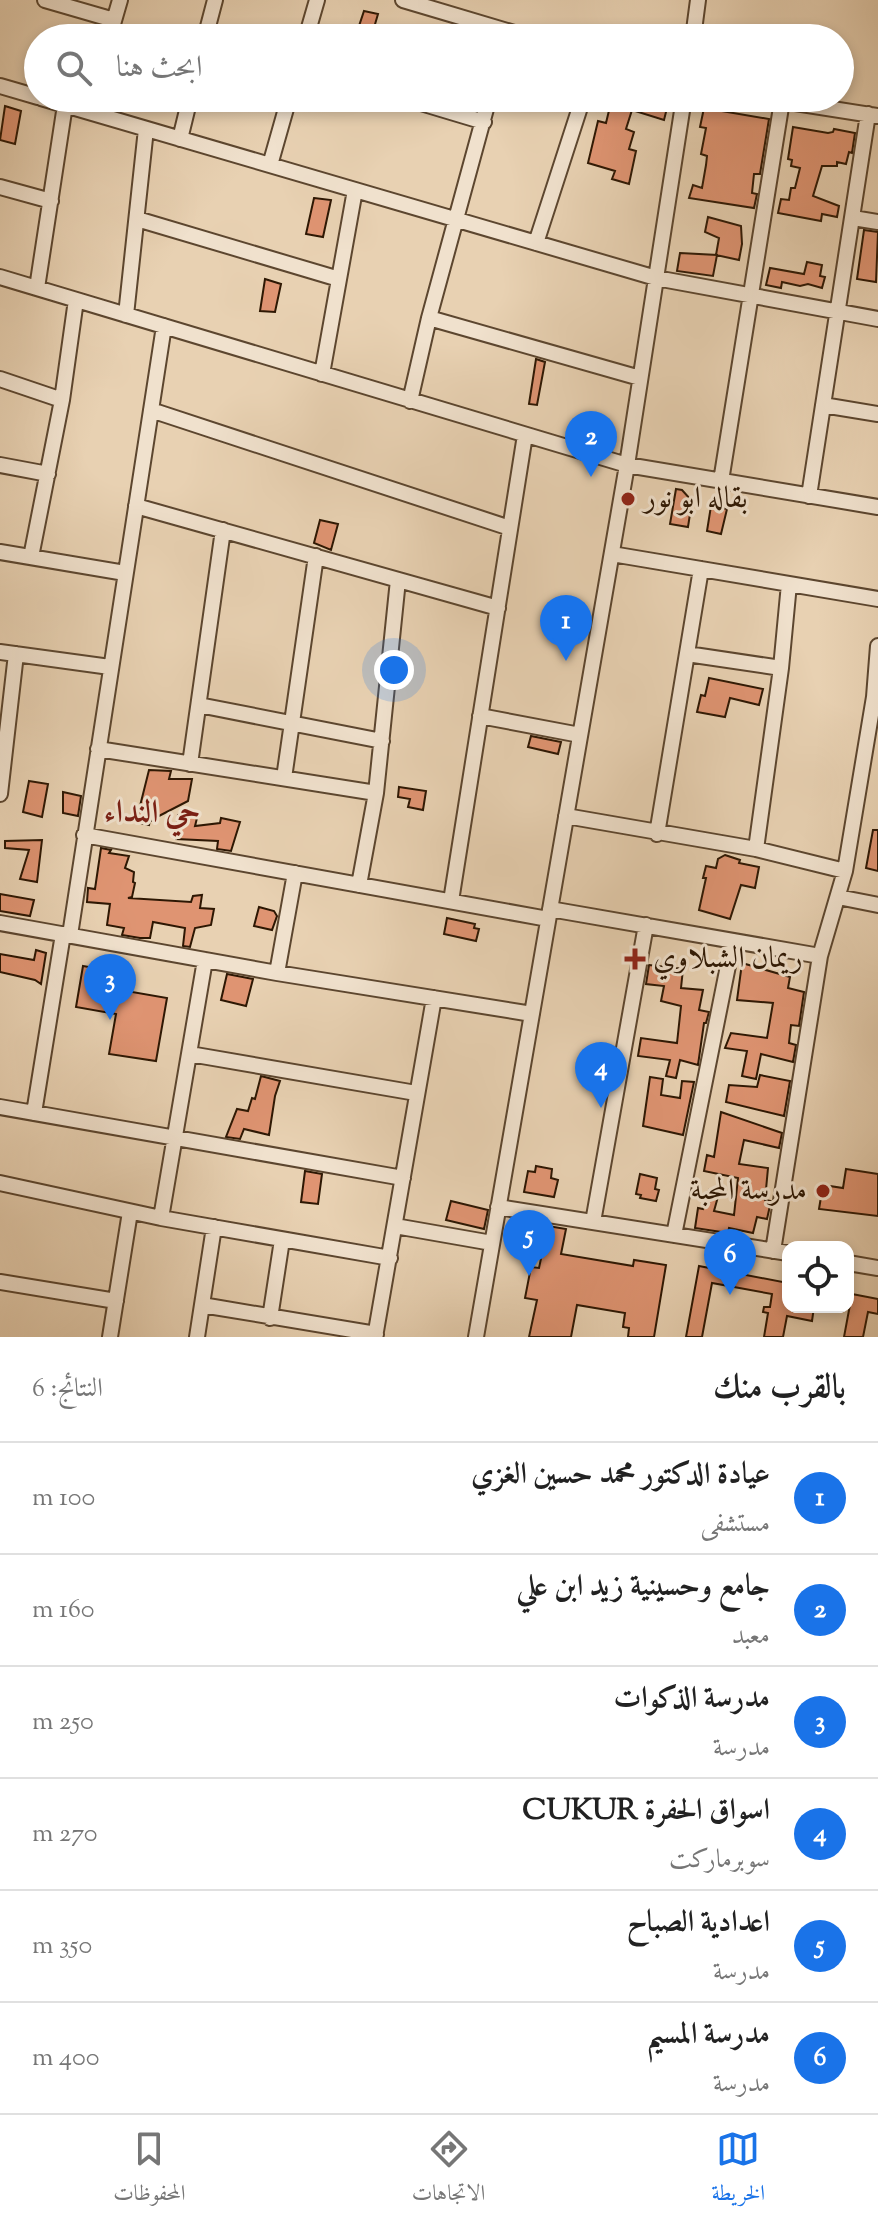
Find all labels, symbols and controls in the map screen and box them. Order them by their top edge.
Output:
search box [24,24,854,112]
icon: search [52,46,96,90]
text: ابحث هنا [116,47,202,90]
pin: 2 [565,411,617,477]
place label: بقاله ابو نور [641,478,748,521]
marker: بقاله ابو نور [619,490,637,508]
pin: 1 [540,595,592,661]
your location [374,650,414,690]
district label: حي النداء [104,791,200,837]
place label: ريمان الشبلاوي [653,938,803,981]
marker: ريمان الشبلاوي [624,948,646,970]
pin: 3 [84,954,136,1020]
pin: 4 [575,1042,627,1108]
place label: مدرسة المحبة [690,1170,807,1213]
marker: مدرسة المحبة [814,1182,832,1200]
pin: 5 [503,1210,555,1276]
pin: 6 [704,1229,756,1295]
map controls [782,1241,854,1313]
button: locate [782,1241,854,1313]
text: بالقرب منك [713,1364,846,1413]
text: النتائج: 6 [32,1371,103,1408]
text: عيادة الدكتور محمد حسين الغزي [471,1454,770,1497]
text: 100 m [32,1480,95,1517]
text: 1 [816,1480,824,1517]
text: مستشفى [701,1506,770,1543]
text: جامع وحسينية زيد ابن علي [516,1566,770,1609]
text: 160 m [32,1592,95,1629]
text: 2 [814,1592,826,1629]
text: معبد [732,1618,770,1655]
text: مدرسة الذكوات [613,1678,770,1721]
text: 250 m [32,1704,94,1741]
text: 3 [815,1704,825,1741]
text: مدرسة [713,1730,770,1767]
text: اسواق الحفرة CUKUR [522,1790,770,1833]
text: 270 m [32,1816,98,1853]
text: 4 [813,1816,827,1853]
text: سوبرماركت [669,1842,770,1879]
text: اعدادية الصباح [627,1902,770,1945]
text: 350 m [32,1928,92,1965]
text: 5 [816,1928,824,1965]
text: مدرسة [713,1954,770,1991]
text: مدرسة المسيم [646,2014,770,2057]
text: 400 m [32,2040,99,2077]
text: 6 [814,2040,826,2077]
text: مدرسة [713,2066,770,2103]
tab: المحفوظات [113,2127,186,2214]
tab: الاتجاهات [412,2127,485,2214]
tab: الخريطة [711,2127,765,2214]

